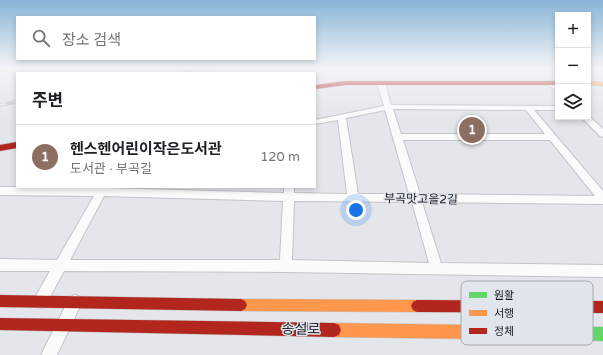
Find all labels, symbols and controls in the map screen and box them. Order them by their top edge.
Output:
map controls [555,12,591,120]
button: + [555,12,591,48]
search box [16,16,316,60]
icon: search [30,27,52,49]
text: 장소 검색 [62,31,121,49]
button: − [555,48,591,84]
button: layers [555,84,591,120]
text: 주변 [32,90,63,111]
pin: 1 [459,115,485,145]
text: 헨스헨어린이작은도서관 [70,140,222,158]
text: 1 [41,149,49,165]
text: 120 m [260,149,300,165]
text: 도서관 · 부곡길 [70,161,152,177]
street label: 부곡맛고을2길 [384,191,458,207]
your location [346,200,366,220]
legend [461,281,593,345]
text: 원활 [494,289,514,302]
text: 서행 [494,307,514,320]
street label: 송설로 [282,320,321,338]
text: 정체 [494,325,514,338]

